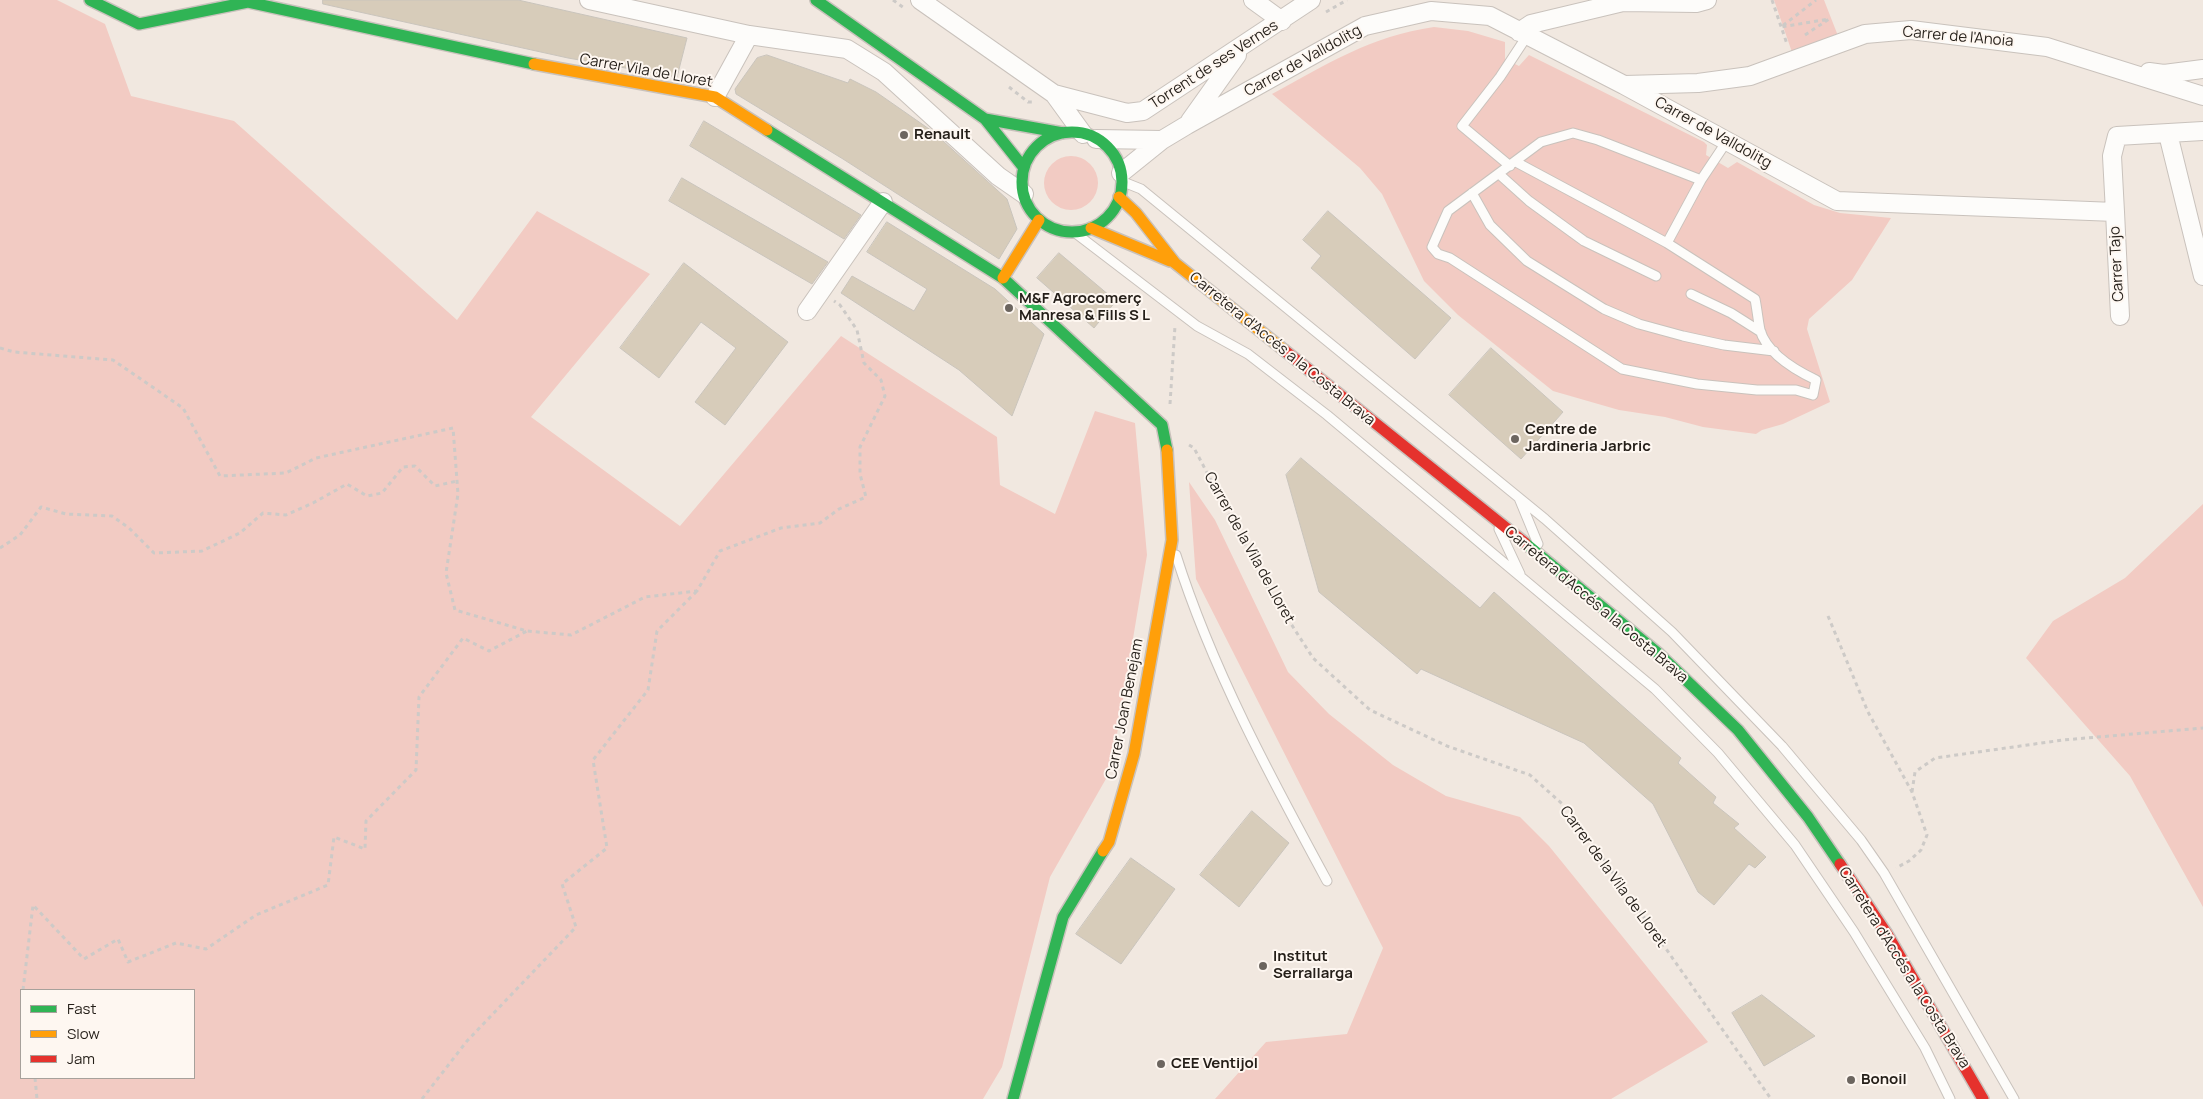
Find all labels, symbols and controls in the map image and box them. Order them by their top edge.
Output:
street label: Torrent de ses Vernes [1146,17,1282,113]
street label: Carrer de Valldolitg [1241,21,1365,101]
street label: Carrer de l'Anoia [1902,23,2014,51]
street label: Carrer Vila de Lloret [578,50,714,92]
street label: Carrer de Valldolitg [1651,93,1775,173]
place label: Renault [914,126,971,144]
marker: Renault [898,129,910,141]
street label: Carrer Tajo [2106,226,2128,302]
street label: Carretera d'Accés a la Costa Brava [1185,268,1379,430]
place label: M&F Agrocomerç Manresa & Fills S L [1019,290,1150,325]
marker: M&F Agrocomerç Manresa & Fills S L [1003,302,1015,314]
place label: Centre de Jardineria Jarbric [1525,421,1651,456]
marker: Centre de Jardineria Jarbric [1509,433,1521,445]
street label: Carrer de la Vila de Lloret [1200,469,1298,627]
street label: Carretera d'Accés a la Costa Brava [1501,523,1691,687]
street label: Carrer Joan Benejam [1103,637,1147,781]
street label: Carrer de la Vila de Lloret [1556,803,1670,951]
street label: Carretera d'Accés a la Costa Brava [1834,864,1974,1072]
place label: Institut Serrallarga [1273,948,1353,983]
marker: Institut Serrallarga [1257,960,1269,972]
legend [20,989,195,1079]
text: Fast [67,998,96,1019]
text: Slow [67,1023,100,1044]
text: Jam [67,1048,95,1069]
place label: CEE Ventijol [1171,1055,1258,1073]
marker: CEE Ventijol [1155,1058,1167,1070]
place label: Bonoil [1861,1071,1907,1089]
marker: Bonoil [1845,1074,1857,1086]

